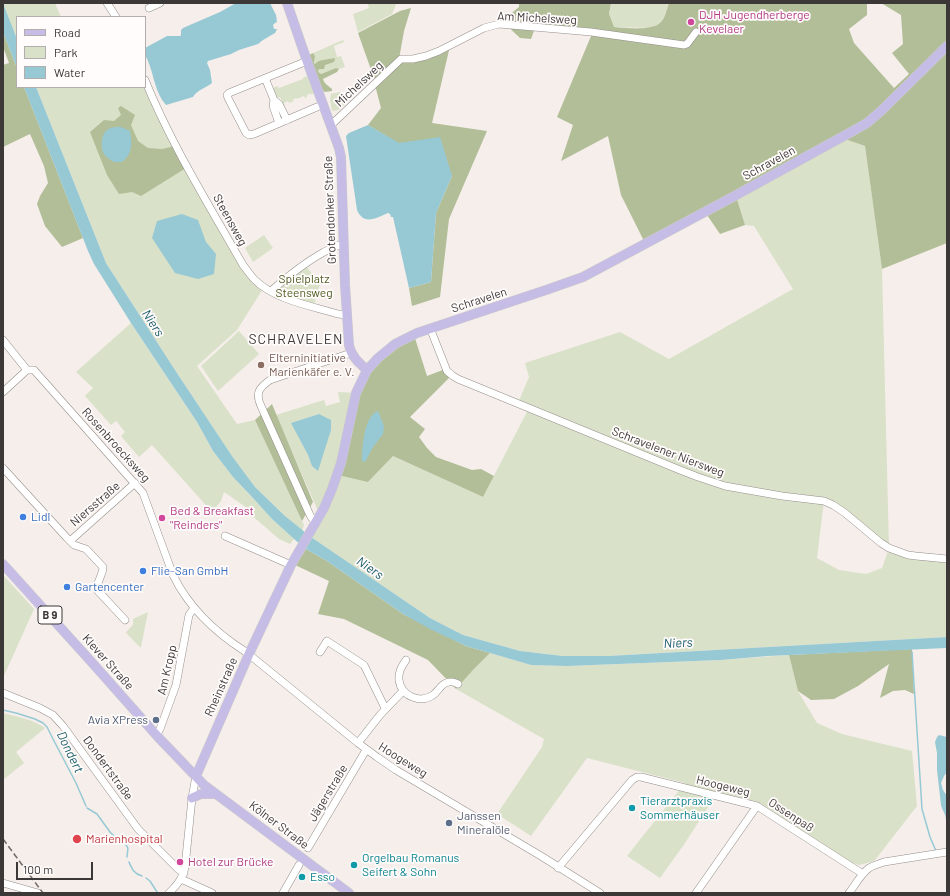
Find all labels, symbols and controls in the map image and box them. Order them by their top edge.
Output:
place label: DJH Jugendherberge Kevelaer [699,8,810,36]
street label: Am Michelsweg [497,9,577,27]
legend [16,16,146,88]
marker: DJH Jugendherberge Kevelaer [686,17,696,27]
text: Road [54,25,81,39]
text: Park [54,45,78,59]
street label: Michelsweg [332,58,386,110]
text: Water [54,65,85,79]
street label: Schravelen [740,143,798,183]
street label: Grotendonker Straße [321,156,339,264]
street label: Steensweg [210,192,250,248]
park label: Spielplatz Steensweg [275,272,333,300]
street label: Schravelen [449,284,509,316]
water label: Niers [139,307,167,339]
district label: SCHRAVELEN [248,331,344,347]
place label: Elterninitiative Marienkäfer e. V. [269,351,354,379]
marker: Elterninitiative Marienkäfer e. V. [256,360,266,370]
street label: Rosenbroecksweg [79,405,153,485]
street label: Schravelener Niersweg [610,424,726,480]
street label: Niersstraße [67,478,123,530]
place label: Bed & Breakfast "Reinders" [170,504,254,532]
place label: Lidl [31,510,50,524]
marker: Lidl [18,512,28,522]
marker: Bed & Breakfast "Reinders" [157,513,167,523]
water label: Niers [354,553,386,583]
place label: Flie-San GmbH [151,564,228,578]
marker: Flie-San GmbH [138,566,148,576]
place label: Gartencenter [75,580,144,594]
marker: Gartencenter [62,582,72,592]
road number: B 9 [38,606,62,624]
street label: Klever Straße [79,631,137,693]
water label: Niers [663,634,693,652]
street label: Am Kropp [154,644,180,696]
street label: Rheinstraße [202,655,240,719]
place label: Avia XPress [88,713,148,727]
marker: Avia XPress [151,715,161,725]
water label: Dondert [53,729,87,775]
street label: Dondertstraße [80,733,136,803]
street label: Hoogeweg [376,739,430,781]
street label: Jägerstraße [305,762,351,824]
street label: Hoogeweg [695,772,751,800]
place label: Tierarztpraxis Sommerhäuser [640,794,720,822]
street label: Ossenpaß [766,795,816,835]
street label: Kölner Straße [246,798,312,852]
marker: Tierarztpraxis Sommerhäuser [627,803,637,813]
place label: Janssen Mineralöle [457,809,510,837]
marker: Janssen Mineralöle [444,818,454,828]
place label: Marienhospital [86,832,163,846]
marker: Marienhospital [71,833,83,845]
place label: Orgelbau Romanus Seifert & Sohn [362,851,459,879]
scale bar [18,854,95,880]
place label: Hotel zur Brücke [188,855,273,869]
marker: Hotel zur Brücke [175,857,185,867]
marker: Orgelbau Romanus Seifert & Sohn [349,860,359,870]
text: 100 m [23,862,53,876]
place label: Esso [310,870,335,884]
marker: Esso [297,872,307,882]

